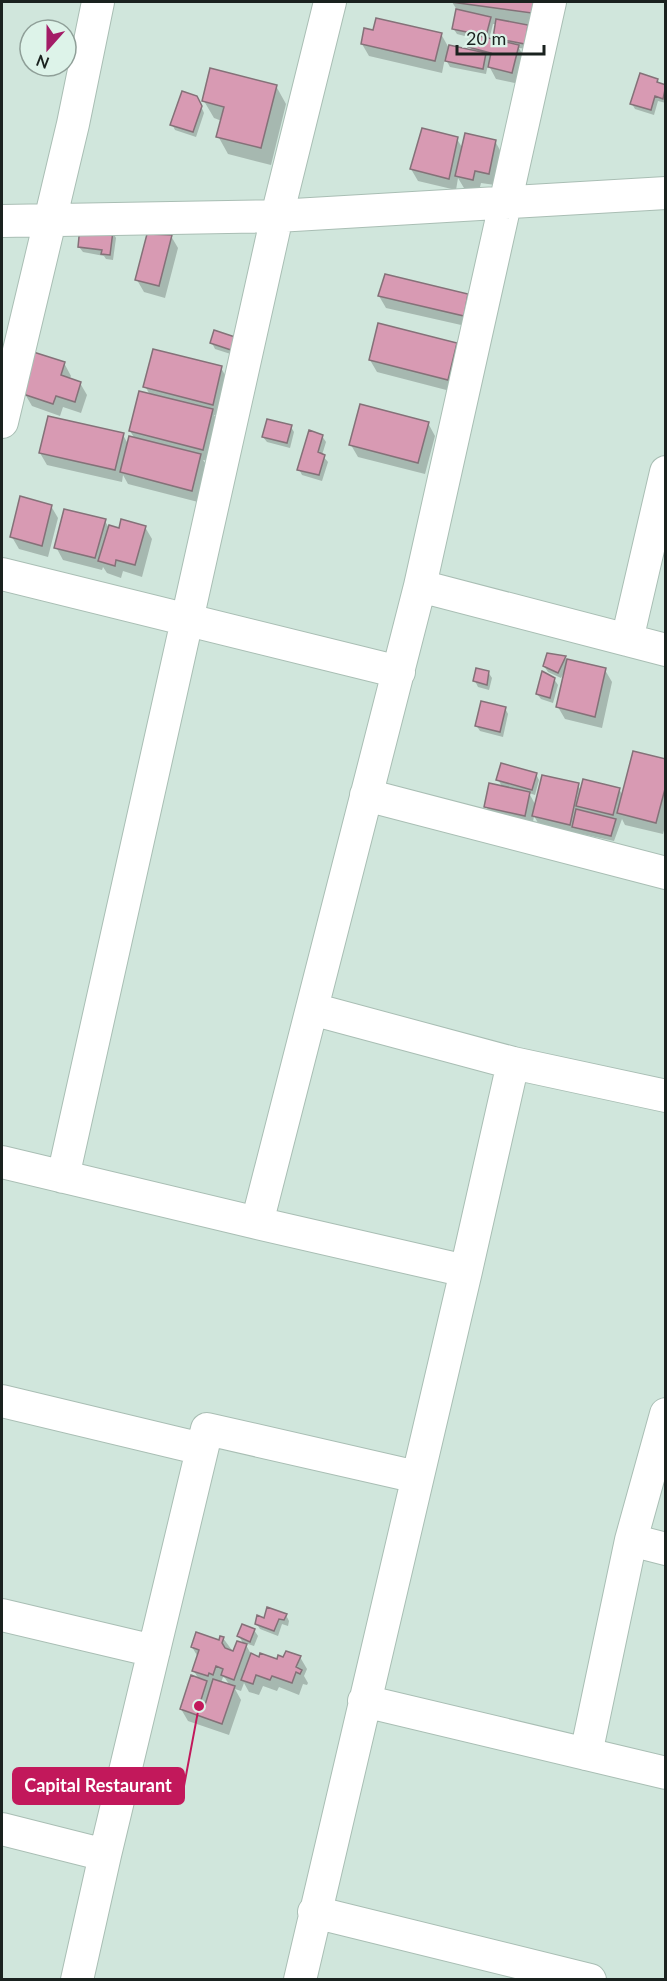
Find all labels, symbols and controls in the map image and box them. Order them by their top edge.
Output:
north arrow [18,18,78,78]
scale bar [457,18,544,56]
text: 20 m [466,27,506,49]
text: N [33,51,52,74]
callout: Capital Restaurant [13,1768,184,1804]
text: Capital Restaurant [24,1774,172,1796]

